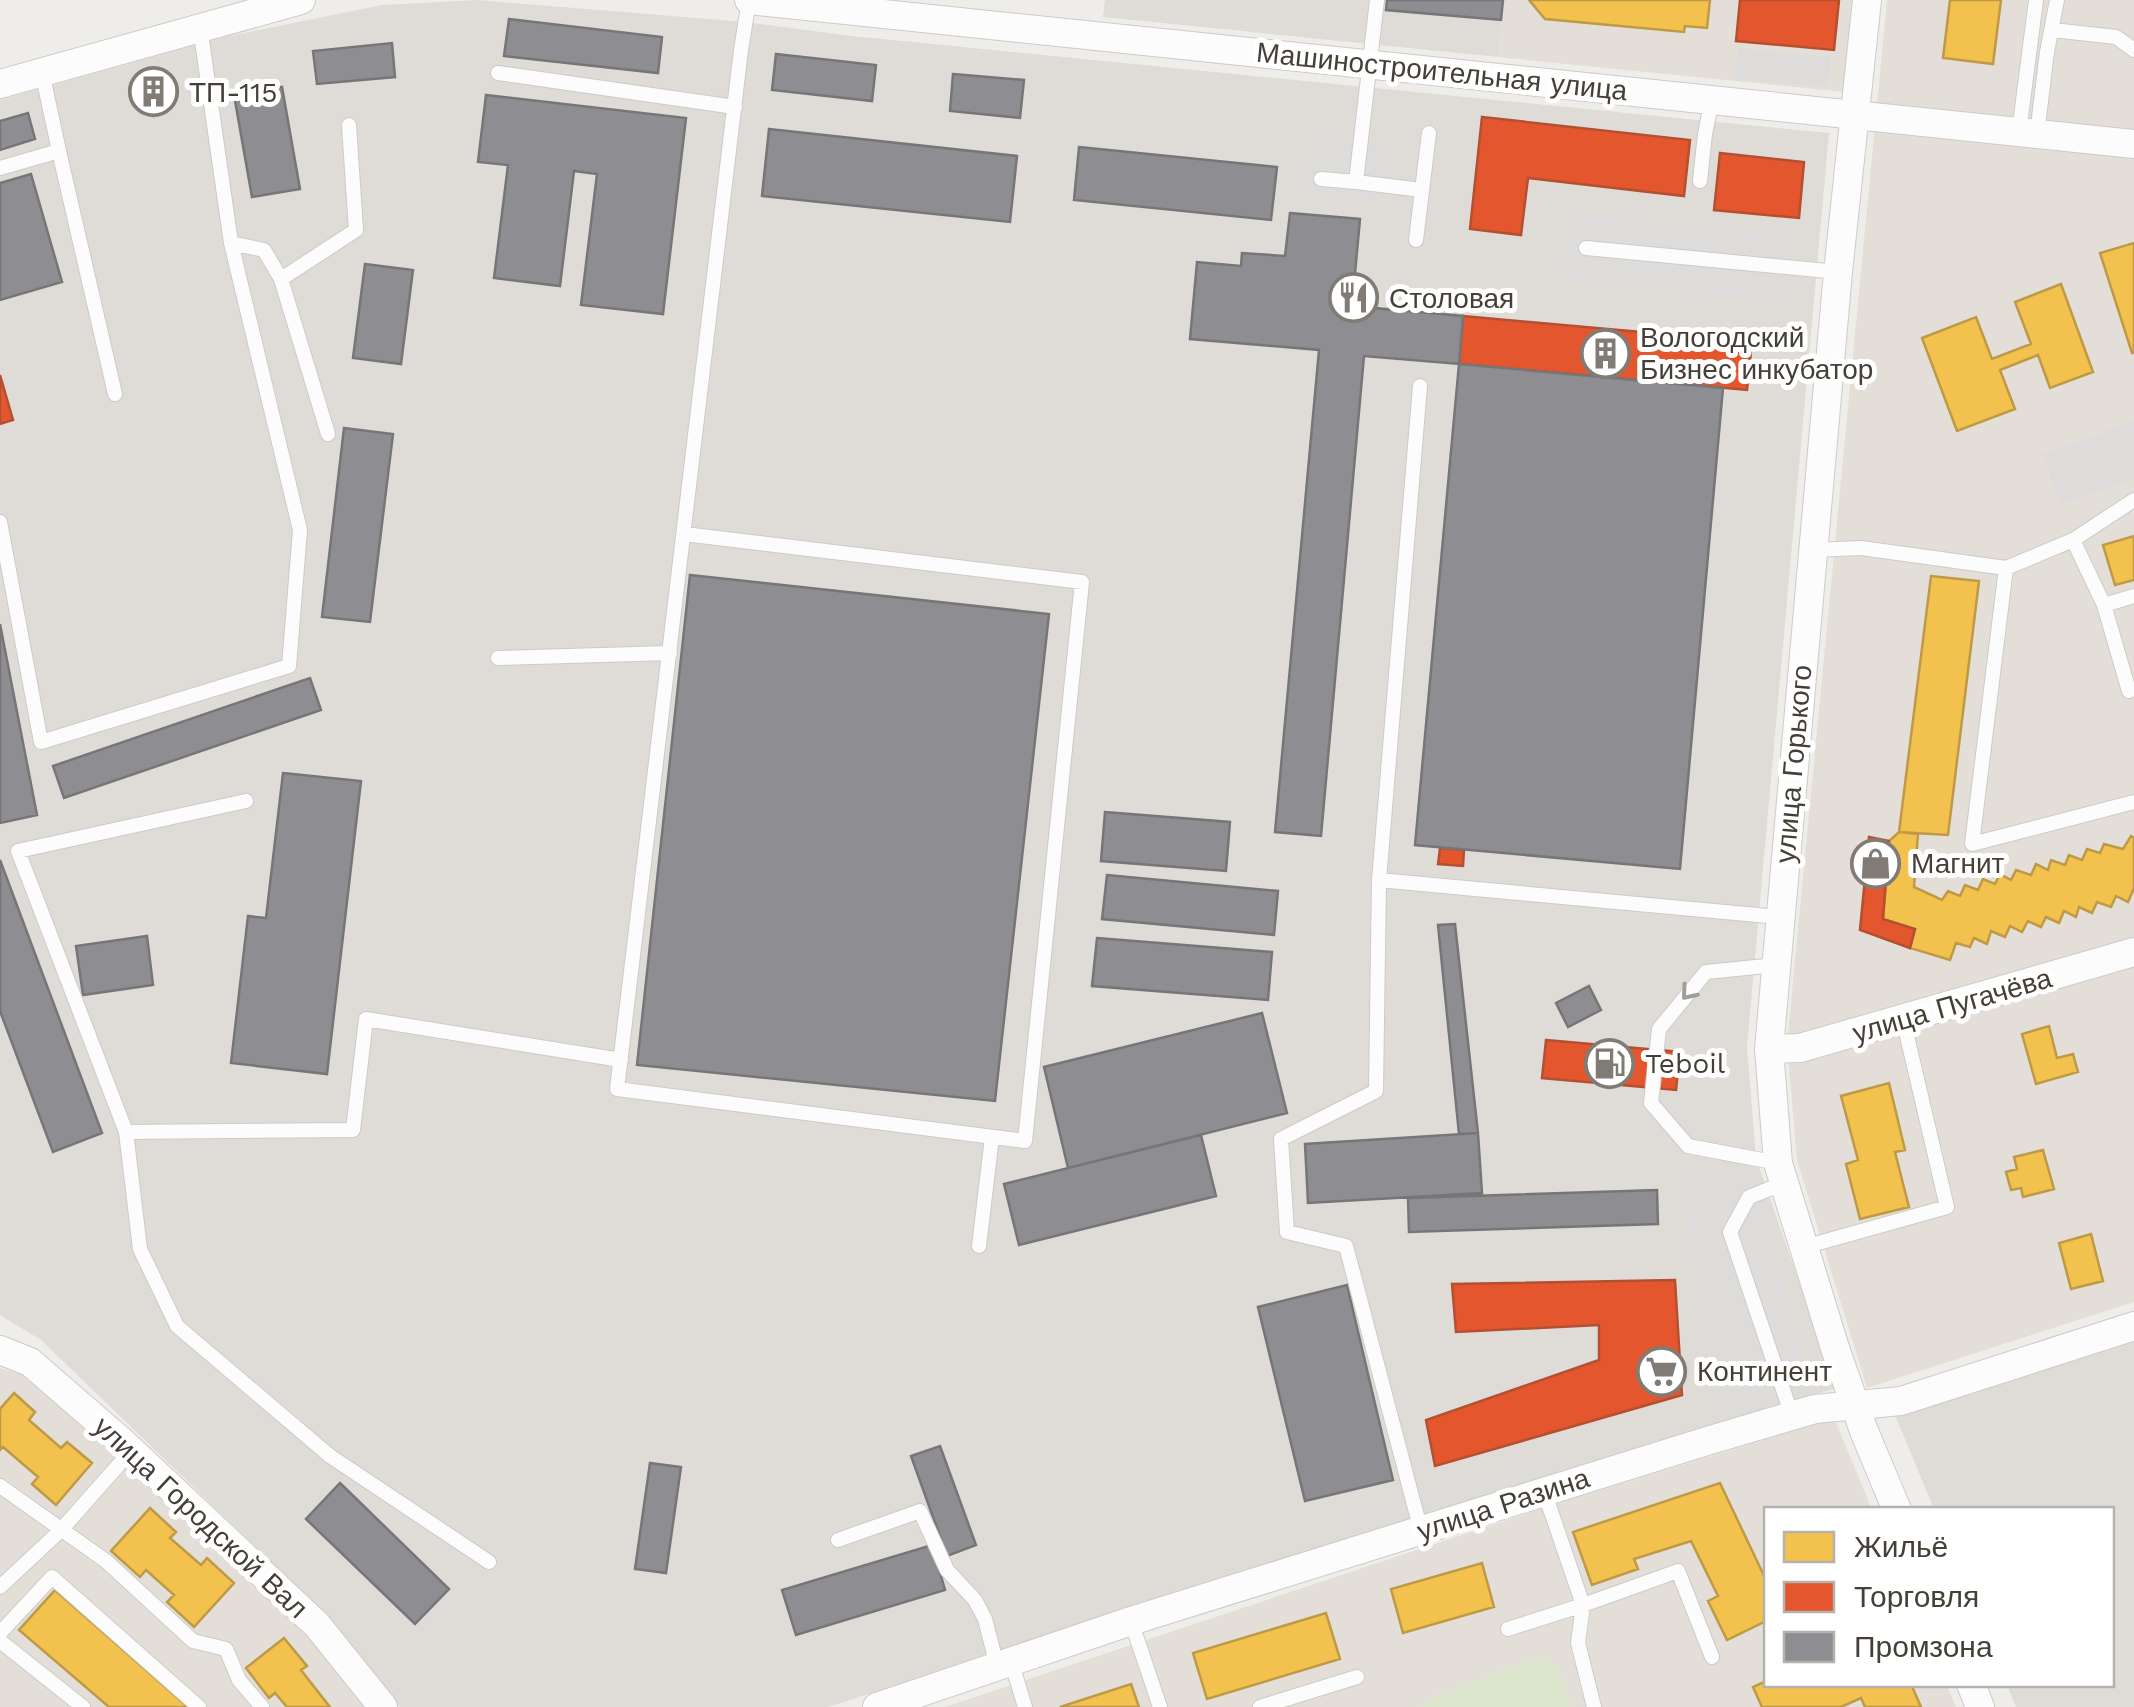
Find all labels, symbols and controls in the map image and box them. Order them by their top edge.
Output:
street label: Машиностроительная улица [1255,36,1629,107]
building icon: ТП-115 [128,66,180,118]
place label: ТП-115 [189,76,278,109]
restaurant icon: Столовая [1328,272,1380,324]
place label: Столовая [1389,282,1514,315]
place label: Вологодский Бизнес инкубатор [1640,321,1873,386]
building icon: Вологодский Бизнес инкубатор [1579,327,1631,379]
street label: улица Горького [1768,664,1819,865]
shop icon: Магнит [1850,837,1902,889]
place label: Магнит [1911,847,2005,880]
street label: улица Пугачёва [1849,961,2056,1050]
one-way arrow [1682,982,1700,1000]
fuel station icon: Teboil [1584,1037,1636,1089]
place label: Teboil [1645,1047,1726,1080]
supermarket icon: Континент [1636,1345,1688,1397]
place label: Континент [1697,1355,1832,1388]
street label: улица Городской Вал [87,1410,314,1625]
street label: улица Разина [1413,1461,1594,1548]
legend [1764,1507,2114,1687]
text: Жильё [1854,1529,1948,1564]
text: Торговля [1854,1579,1979,1614]
text: Промзона [1854,1629,1993,1664]

